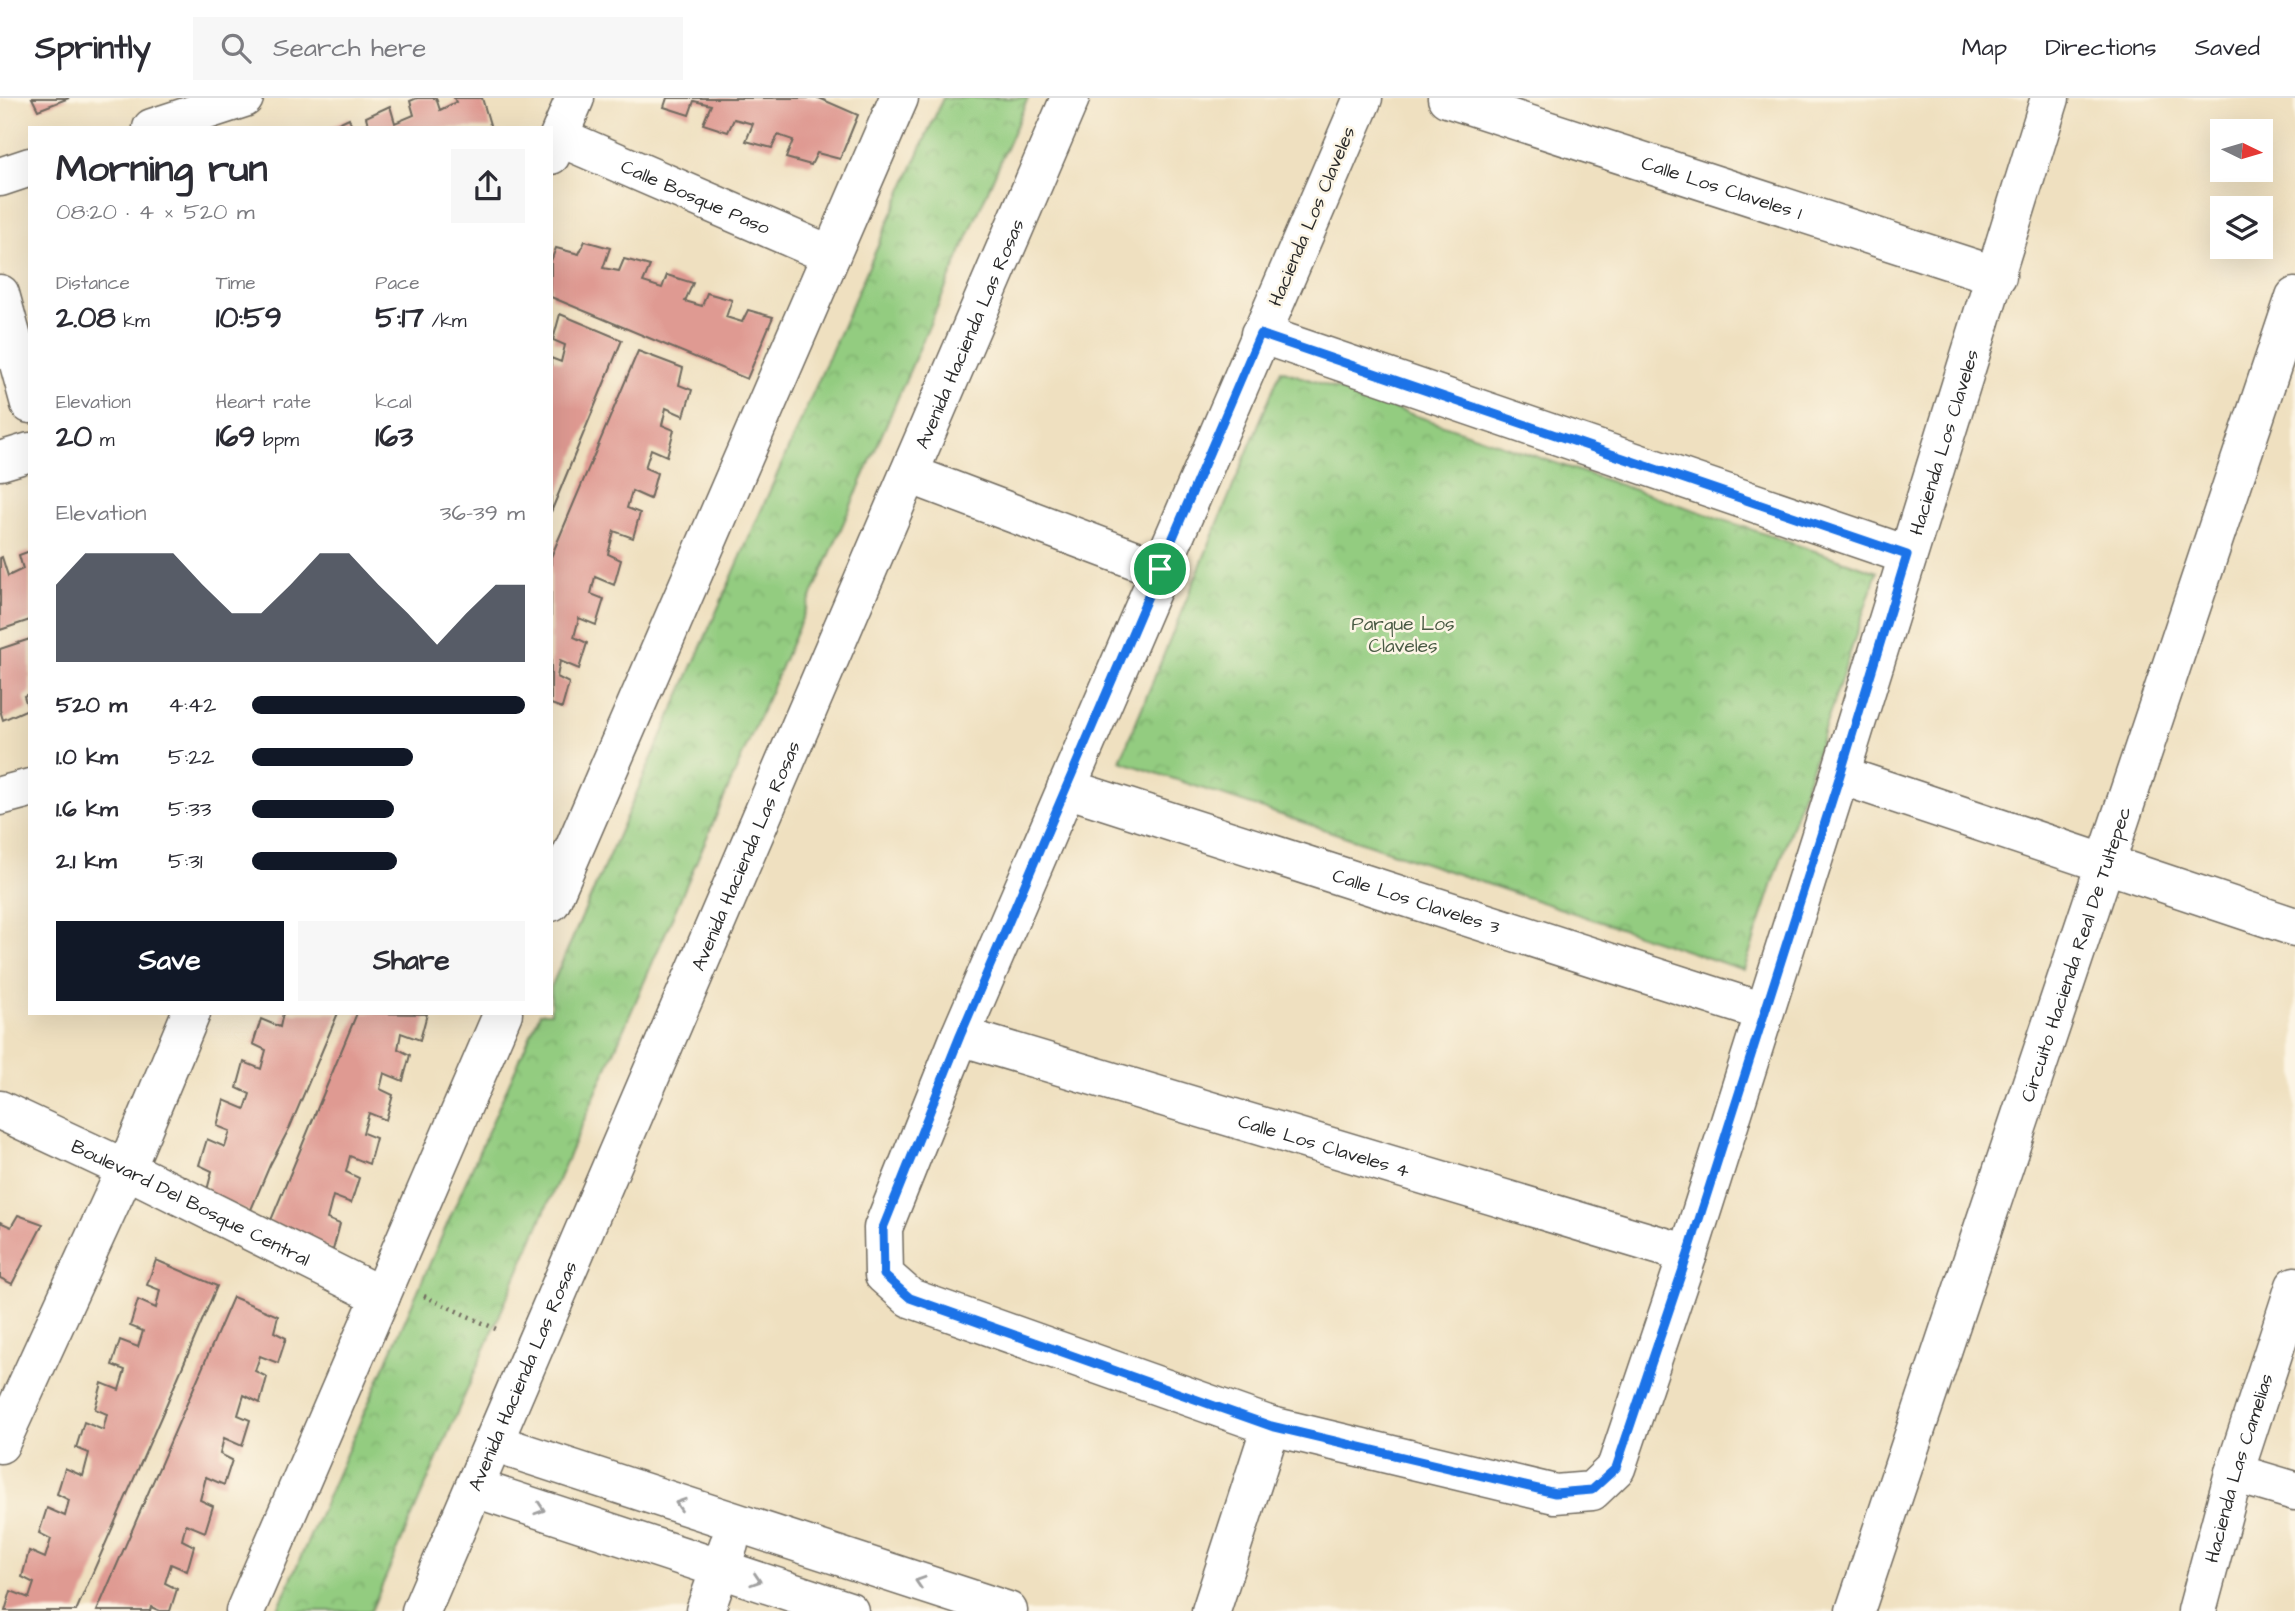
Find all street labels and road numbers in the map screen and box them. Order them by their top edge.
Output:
street label: Hacienda Los Claveles [1262,123,1362,311]
street label: Calle Los Claveles 1 [1638,150,1806,227]
street label: Calle Bosque Paso [616,153,774,242]
street label: Avenida Hacienda Las Rosas [909,215,1032,453]
street label: Hacienda Los Claveles [1903,346,1986,539]
street label: Avenida Hacienda Las Rosas [685,737,808,975]
street label: Circuito Hacienda Real De Tultepec [2014,803,2138,1106]
street label: Calle Los Claveles 3 [1329,862,1503,941]
street label: Calle Los Claveles 4 [1235,1108,1413,1185]
street label: Boulevard Del Bosque Central [67,1133,314,1274]
street label: Avenida Hacienda Las Rosas [462,1257,585,1495]
street label: Hacienda Las Camelias [2199,1370,2281,1566]

